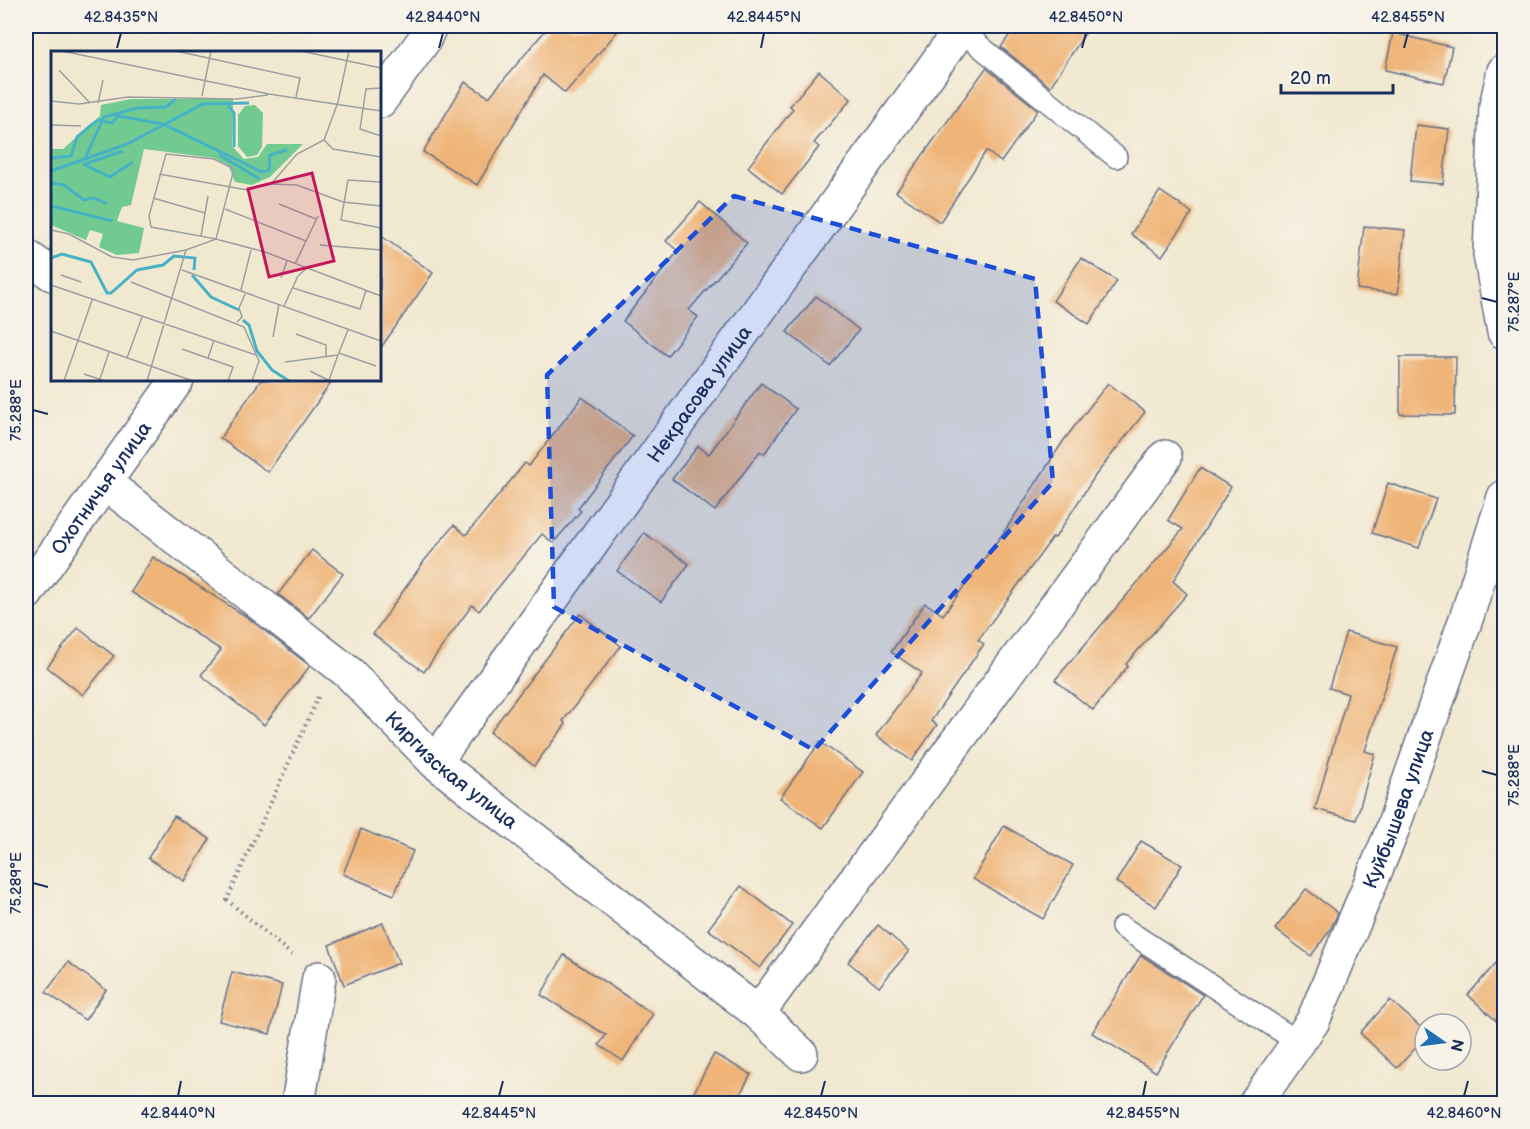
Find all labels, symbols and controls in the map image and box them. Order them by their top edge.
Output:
text: 42.8435°N [84,8,158,27]
text: 42.8440°N [406,8,481,27]
text: 42.8445°N [727,8,801,27]
text: 42.8450°N [1049,8,1123,27]
text: 42.8455°N [1371,8,1445,27]
inset map [51,51,381,381]
scale bar [1281,57,1394,95]
text: 20 m [1290,68,1331,89]
text: 75.287°E [1505,272,1524,332]
street label: Некрасова улица [643,321,757,468]
text: 75.288°E [7,379,26,441]
street label: Охотничья улица [47,417,157,560]
street label: Киргизская улица [380,707,522,835]
street label: Куйбышева улица [1358,726,1440,893]
text: 75.288°E [1505,744,1524,806]
text: 75.289°E [7,852,26,914]
north arrow [1413,1012,1473,1072]
text: N [1445,1037,1467,1053]
text: 42.8440°N [141,1104,216,1123]
text: 42.8445°N [462,1104,536,1123]
text: 42.8450°N [784,1104,858,1123]
text: 42.8455°N [1106,1104,1180,1123]
text: 42.8460°N [1426,1104,1502,1123]

